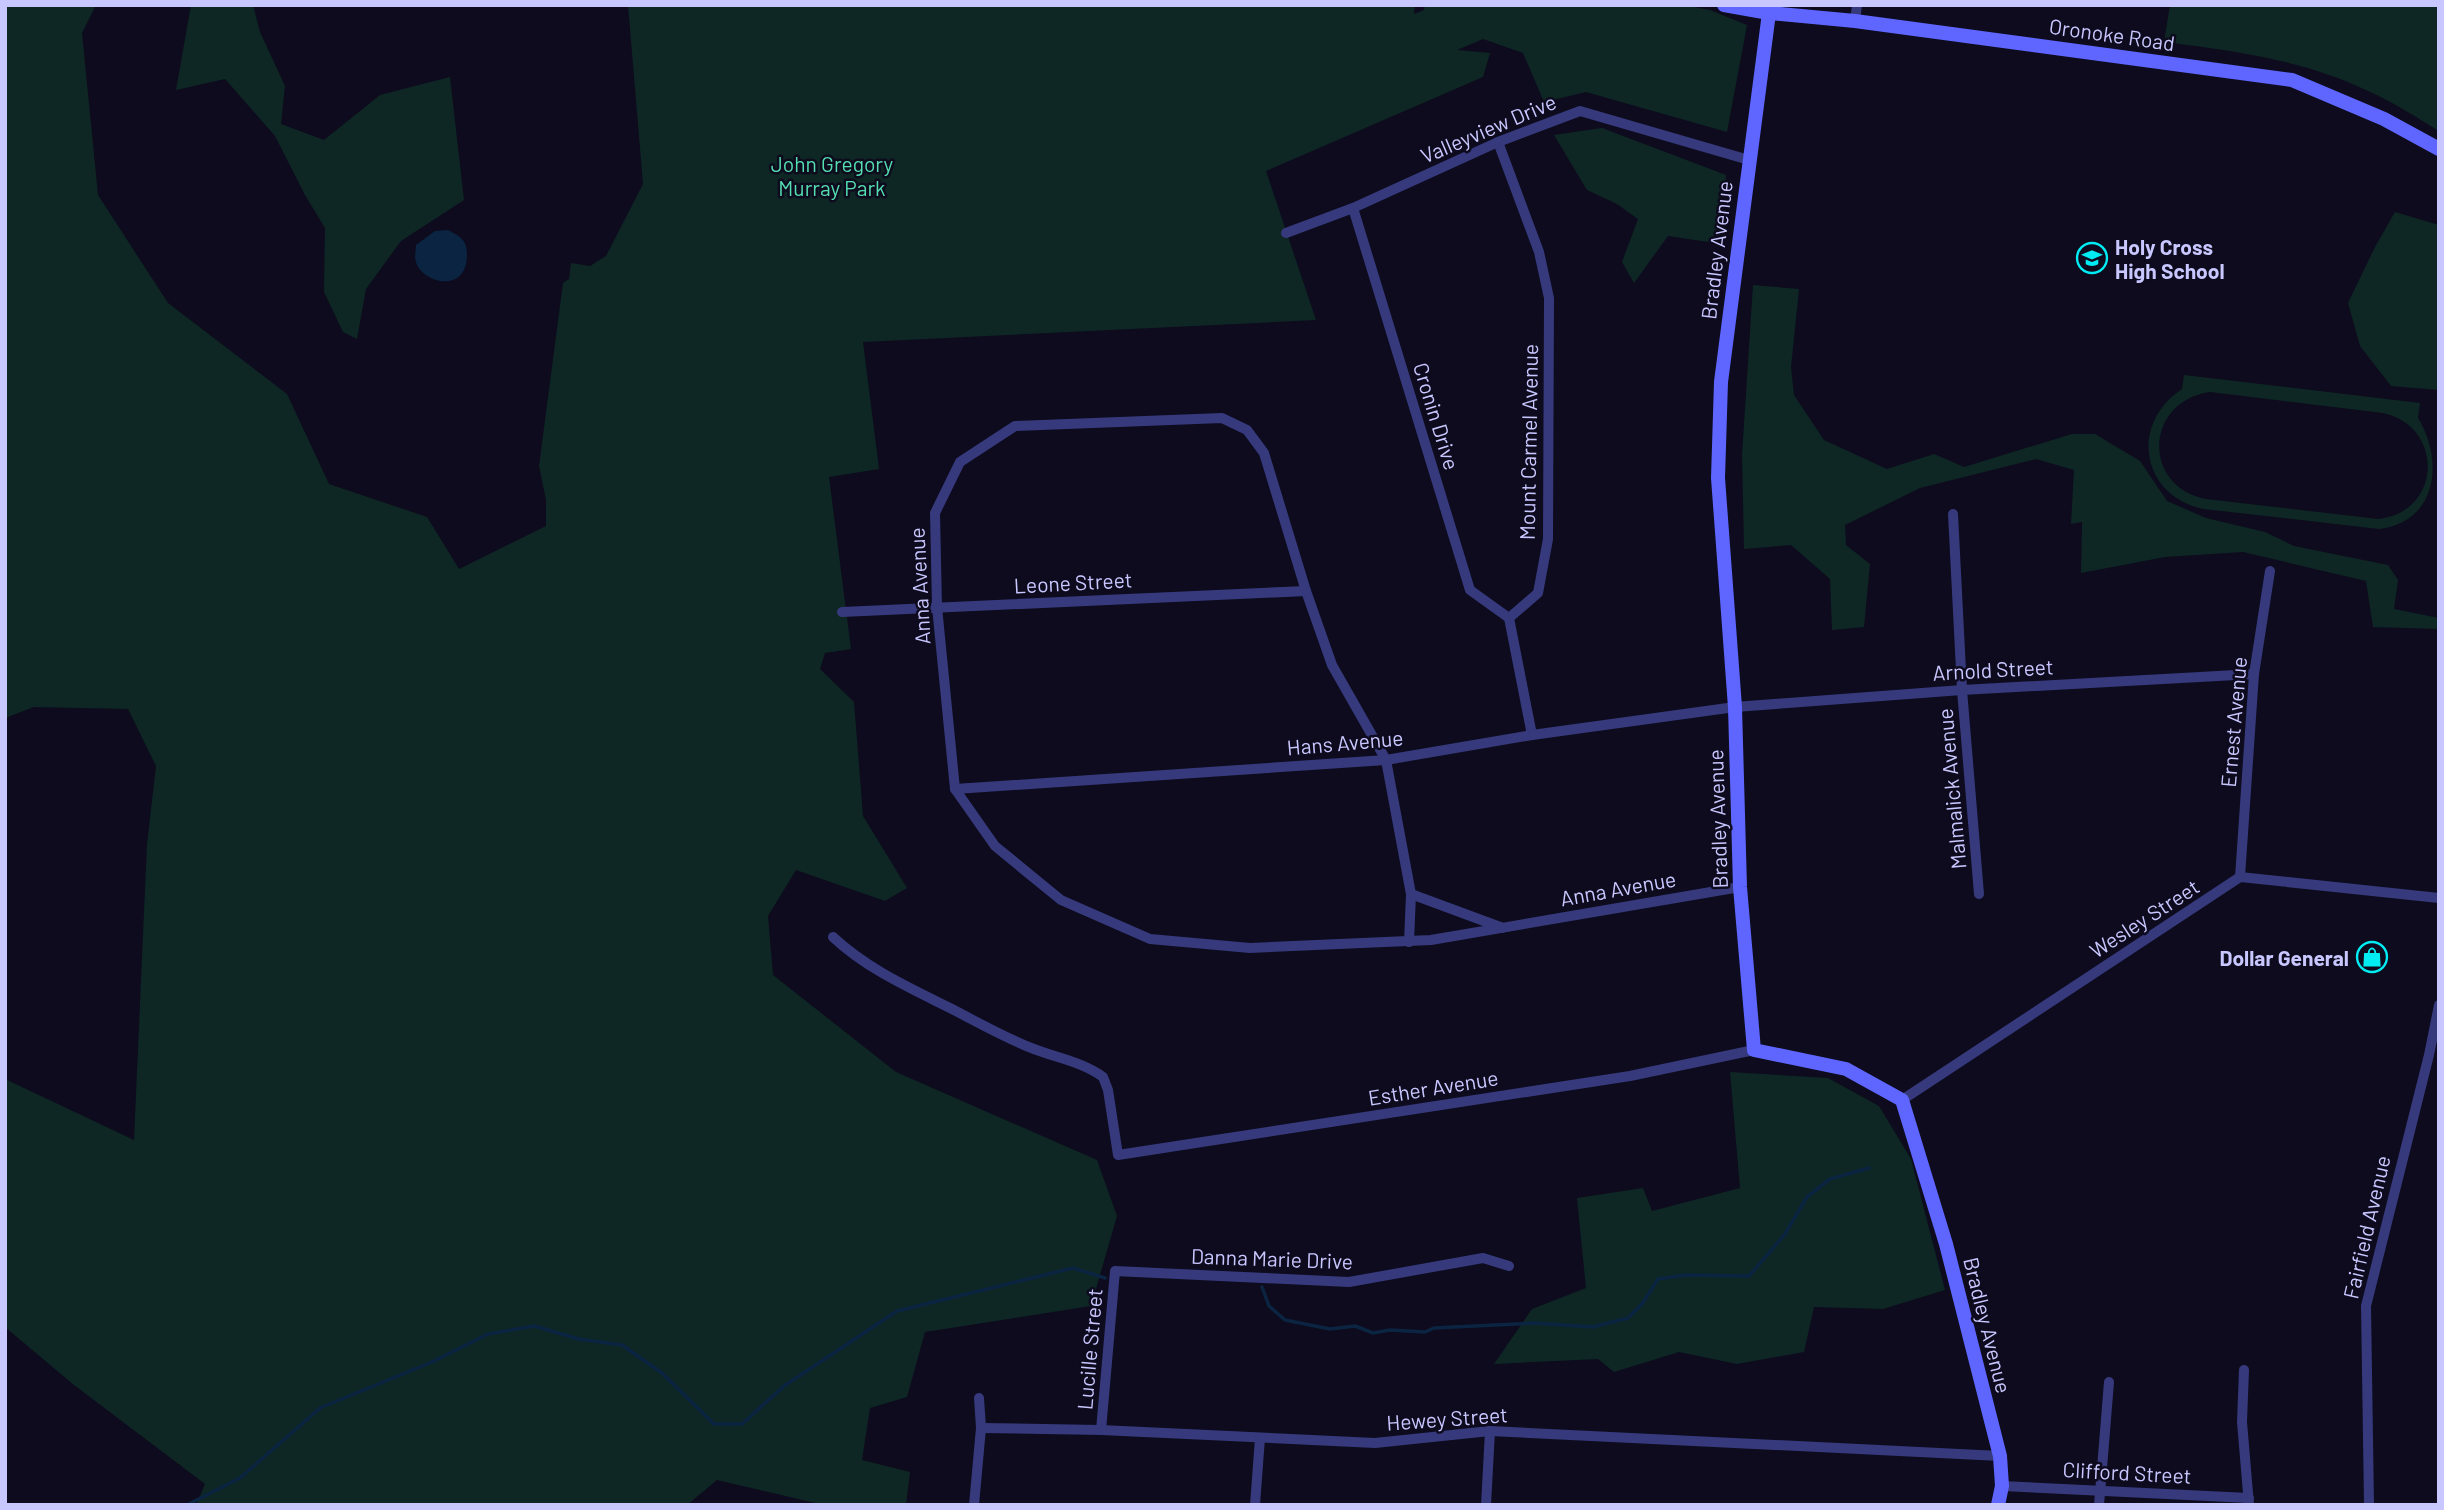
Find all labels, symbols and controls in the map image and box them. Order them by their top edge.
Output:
street label: Oronoke Road [2048,13,2176,55]
street label: Valleyview Drive [1417,88,1559,168]
park label: John Gregory Murray Park [771,151,894,200]
street label: Bradley Avenue [1695,179,1737,321]
place label: Holy Cross High School [2115,234,2225,283]
school or university icon: Holy Cross High School [2075,241,2109,275]
street label: Mount Carmel Avenue [1514,344,1542,540]
street label: Cronin Drive [1409,359,1465,473]
street label: Anna Avenue [903,527,935,645]
street label: Leone Street [1013,566,1133,598]
street label: Arnold Street [1932,653,2054,685]
street label: Ernest Avenue [2215,656,2251,788]
street label: Malmalick Avenue [1932,708,1970,870]
street label: Hans Avenue [1286,724,1404,760]
street label: Bradley Avenue [1702,749,1732,889]
street label: Anna Avenue [1558,866,1678,910]
street label: Wesley Street [2085,873,2203,963]
shop icon: Dollar General [2355,940,2389,974]
place label: Dollar General [2219,945,2349,970]
street label: Esther Avenue [1366,1064,1500,1110]
street label: Fairfield Avenue [2337,1153,2395,1301]
street label: Danna Marie Drive [1191,1243,1353,1273]
street label: Bradley Avenue [1959,1254,2017,1396]
street label: Lucille Street [1071,1287,1107,1411]
street label: Hewey Street [1385,1401,1509,1435]
street label: Clifford Street [2062,1456,2192,1488]

